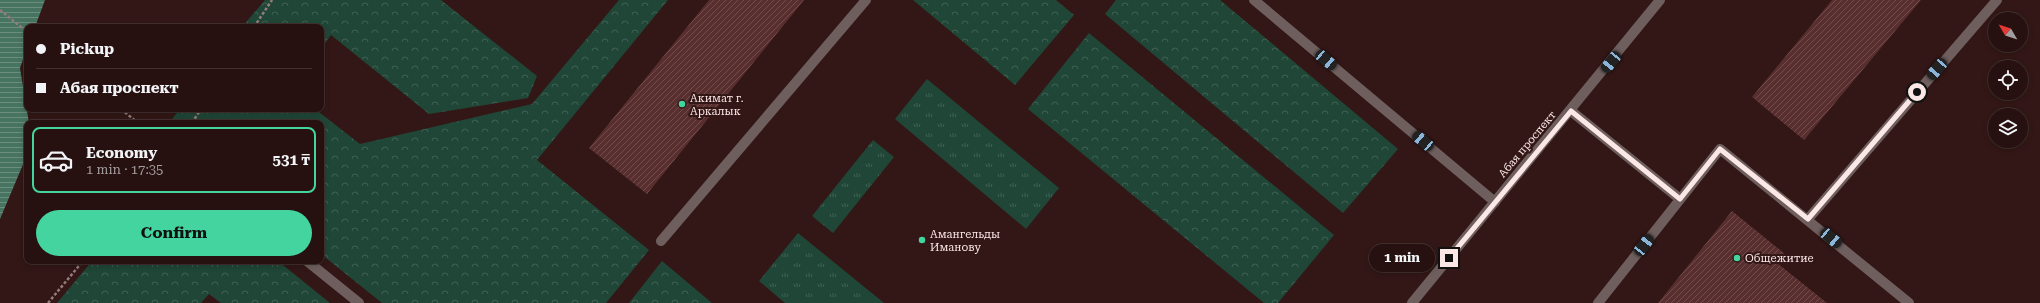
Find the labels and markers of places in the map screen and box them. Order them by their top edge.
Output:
place label: Акимат г. Аркалык [690,92,744,118]
marker: Акимат г. Аркалык [677,99,687,109]
place label: Амангельды Иманову [930,228,1000,254]
marker: Амангельды Иманову [917,235,927,245]
place label: Общежитие [1745,252,1814,265]
marker: Общежитие [1732,253,1742,263]

